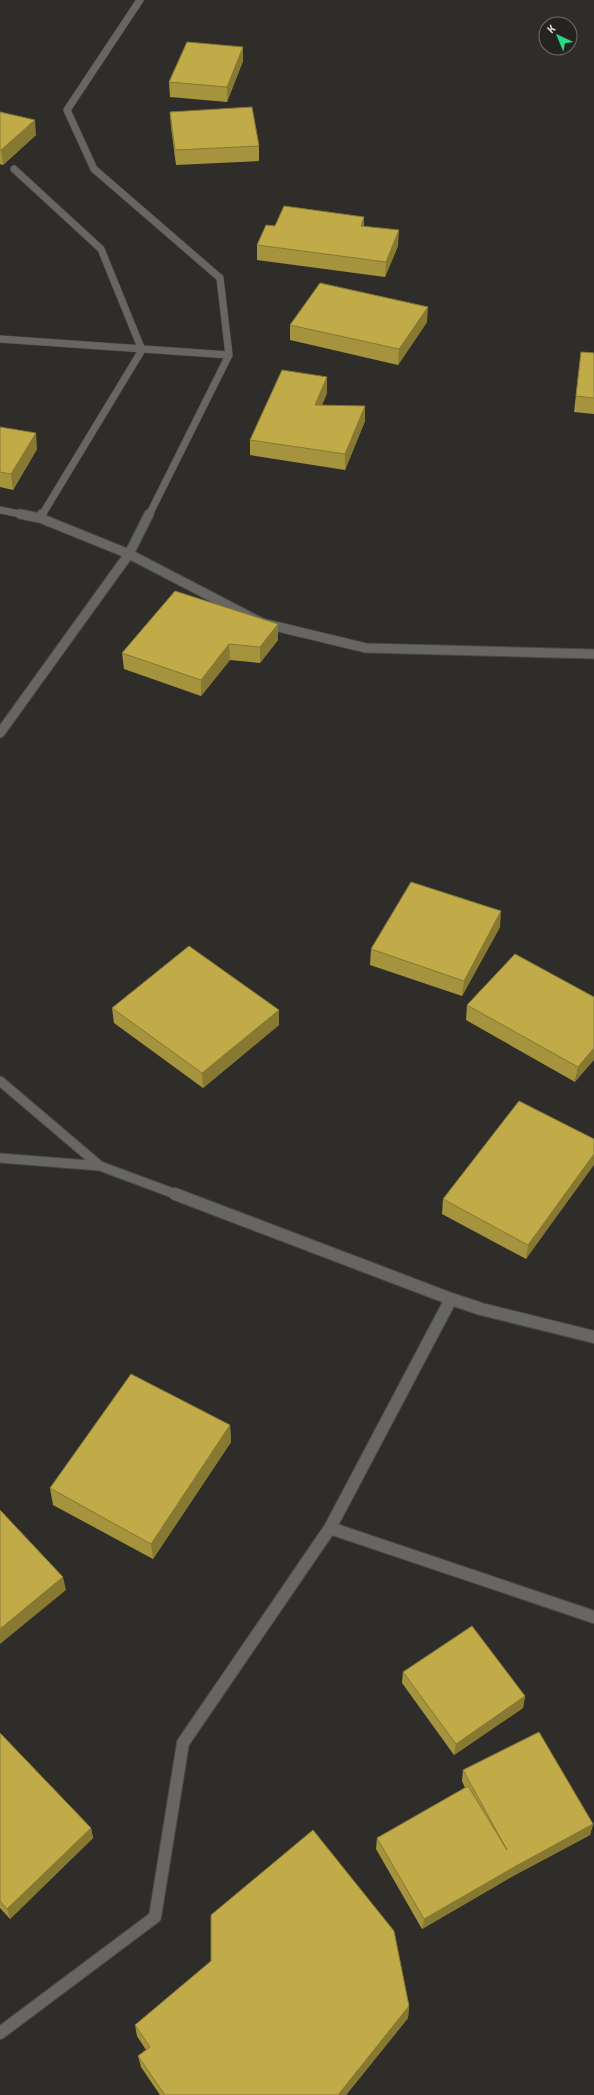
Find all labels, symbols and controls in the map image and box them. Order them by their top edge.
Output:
north arrow [538,16,578,56]
text: K [543,20,559,37]

